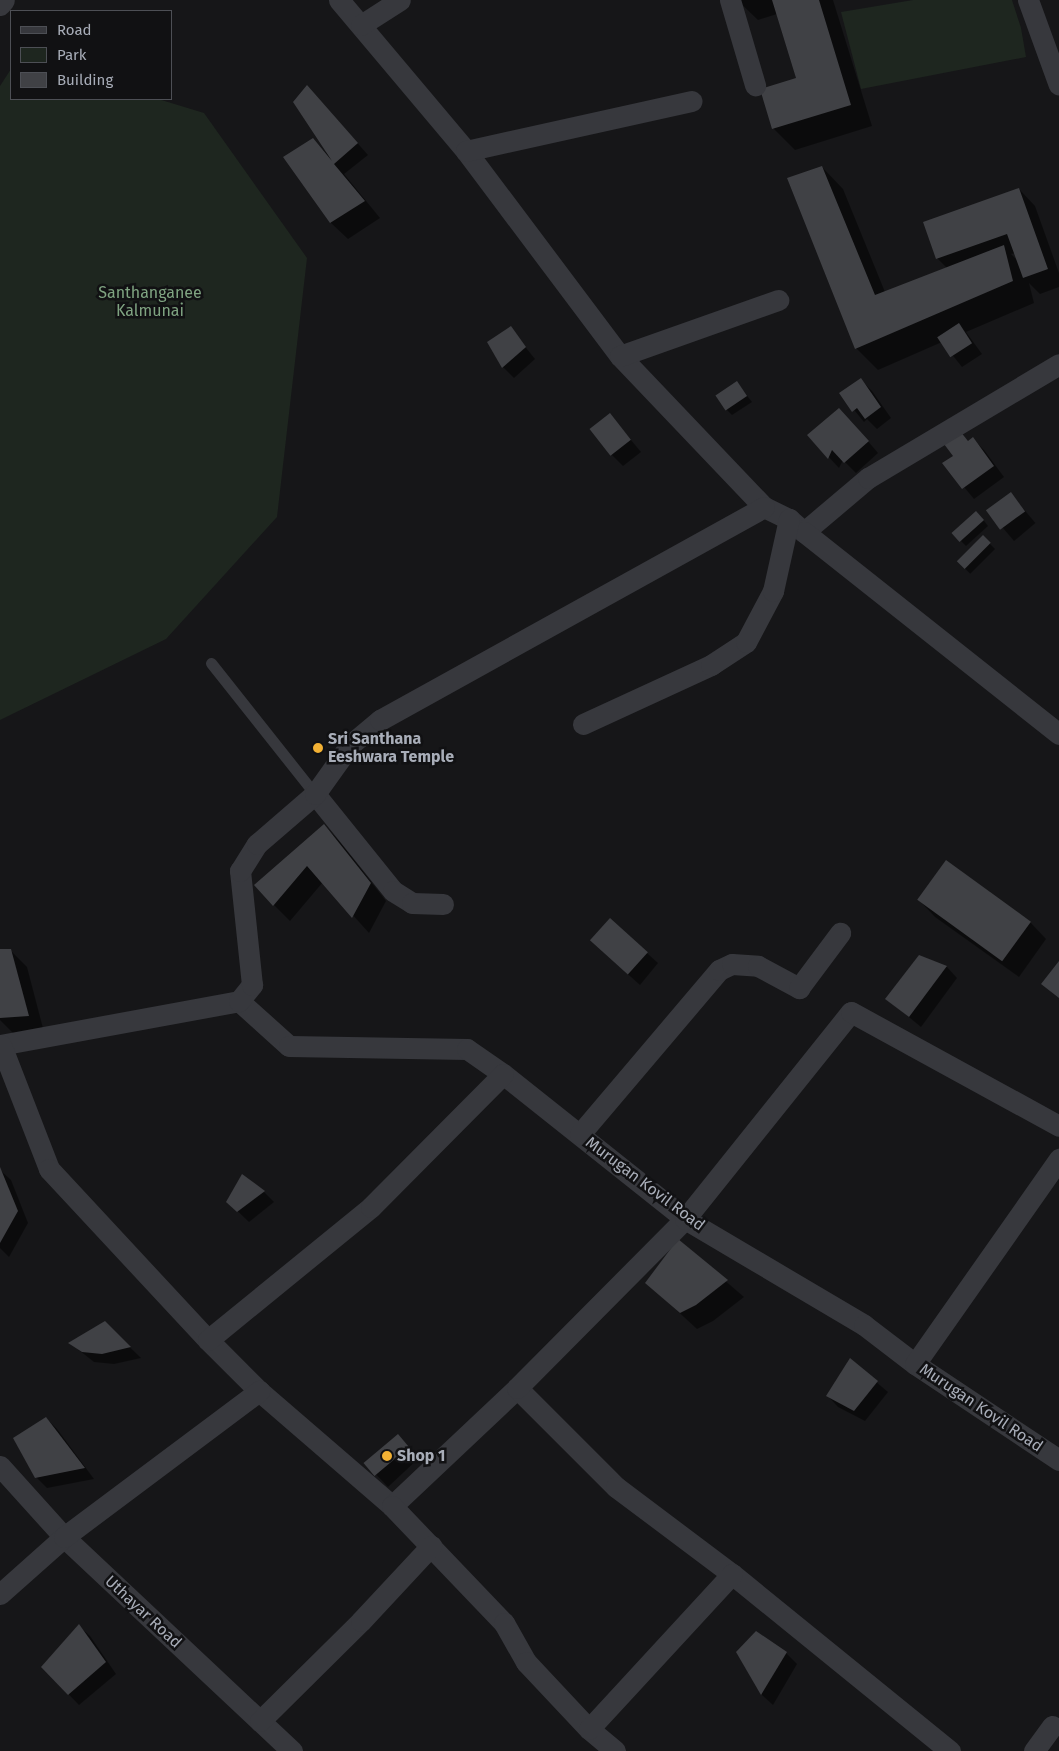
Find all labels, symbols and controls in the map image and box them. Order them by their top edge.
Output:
legend [10,10,172,100]
text: Road [57,21,92,39]
text: Park [57,46,87,64]
text: Building [57,71,113,89]
park label: Santhanganee Kalmunai [98,283,202,321]
place label: Sri Santhana Eeshwara Temple [328,729,454,767]
marker: Sri Santhana Eeshwara Temple [312,742,324,754]
street label: Murugan Kovil Road [582,1133,708,1235]
street label: Murugan Kovil Road [916,1360,1046,1456]
place label: Shop 1 [397,1446,445,1466]
marker: Shop 1 [381,1450,393,1462]
street label: Uthayar Road [101,1572,185,1652]

